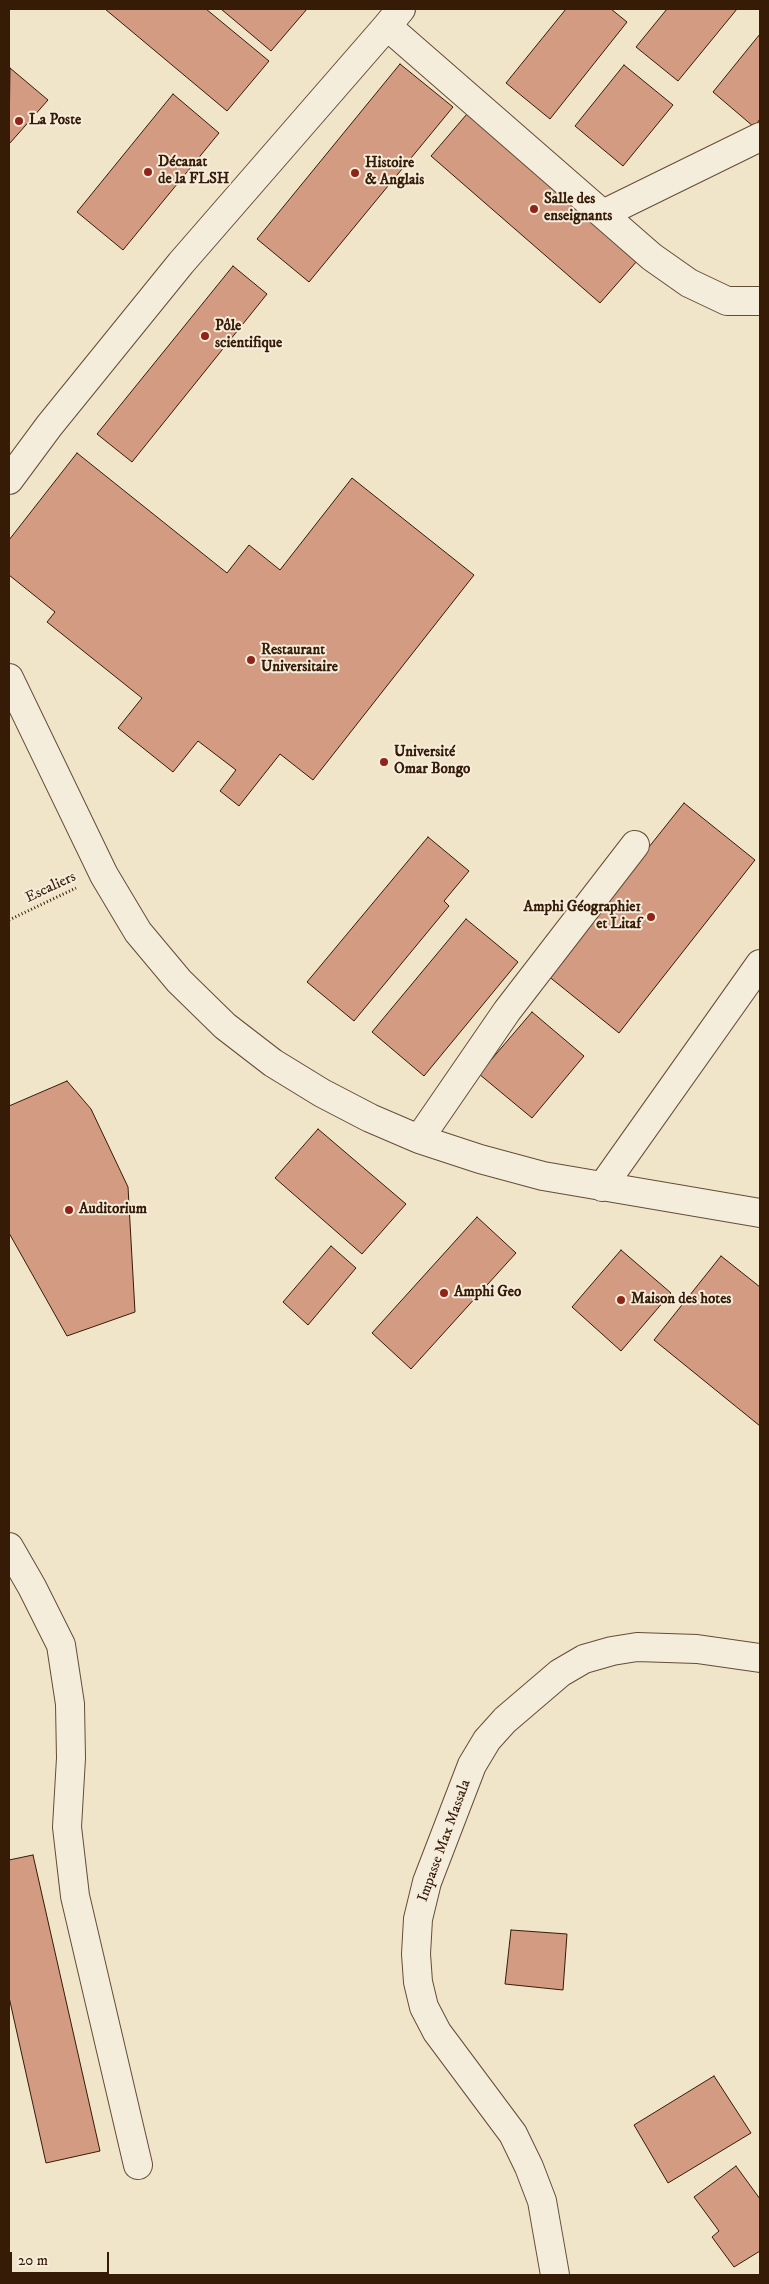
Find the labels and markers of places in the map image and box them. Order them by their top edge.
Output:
place label: La Poste [29,112,81,130]
marker: La Poste [13,115,25,127]
place label: Décanat de la FLSH [158,154,229,189]
place label: Histoire & Anglais [365,155,424,190]
marker: Décanat de la FLSH [142,166,154,178]
marker: Histoire & Anglais [349,167,361,179]
place label: Salle des enseignants [544,191,612,226]
marker: Salle des enseignants [528,203,540,215]
place label: Pôle scientifique [215,318,282,353]
marker: Pôle scientifique [199,330,211,342]
place label: Restaurant Universitaire [261,642,338,677]
marker: Restaurant Universitaire [245,654,257,666]
place label: Université Omar Bongo [394,744,470,779]
marker: Université Omar Bongo [378,756,390,768]
place label: Amphi Géographie1 et Litaf [524,899,641,934]
marker: Amphi Géographie1 et Litaf [645,911,657,923]
place label: Auditorium [79,1201,147,1219]
marker: Auditorium [63,1204,75,1216]
place label: Amphi Geo [454,1284,521,1302]
marker: Amphi Geo [438,1287,450,1299]
place label: Maison des hotes [631,1291,731,1309]
marker: Maison des hotes [615,1294,627,1306]

